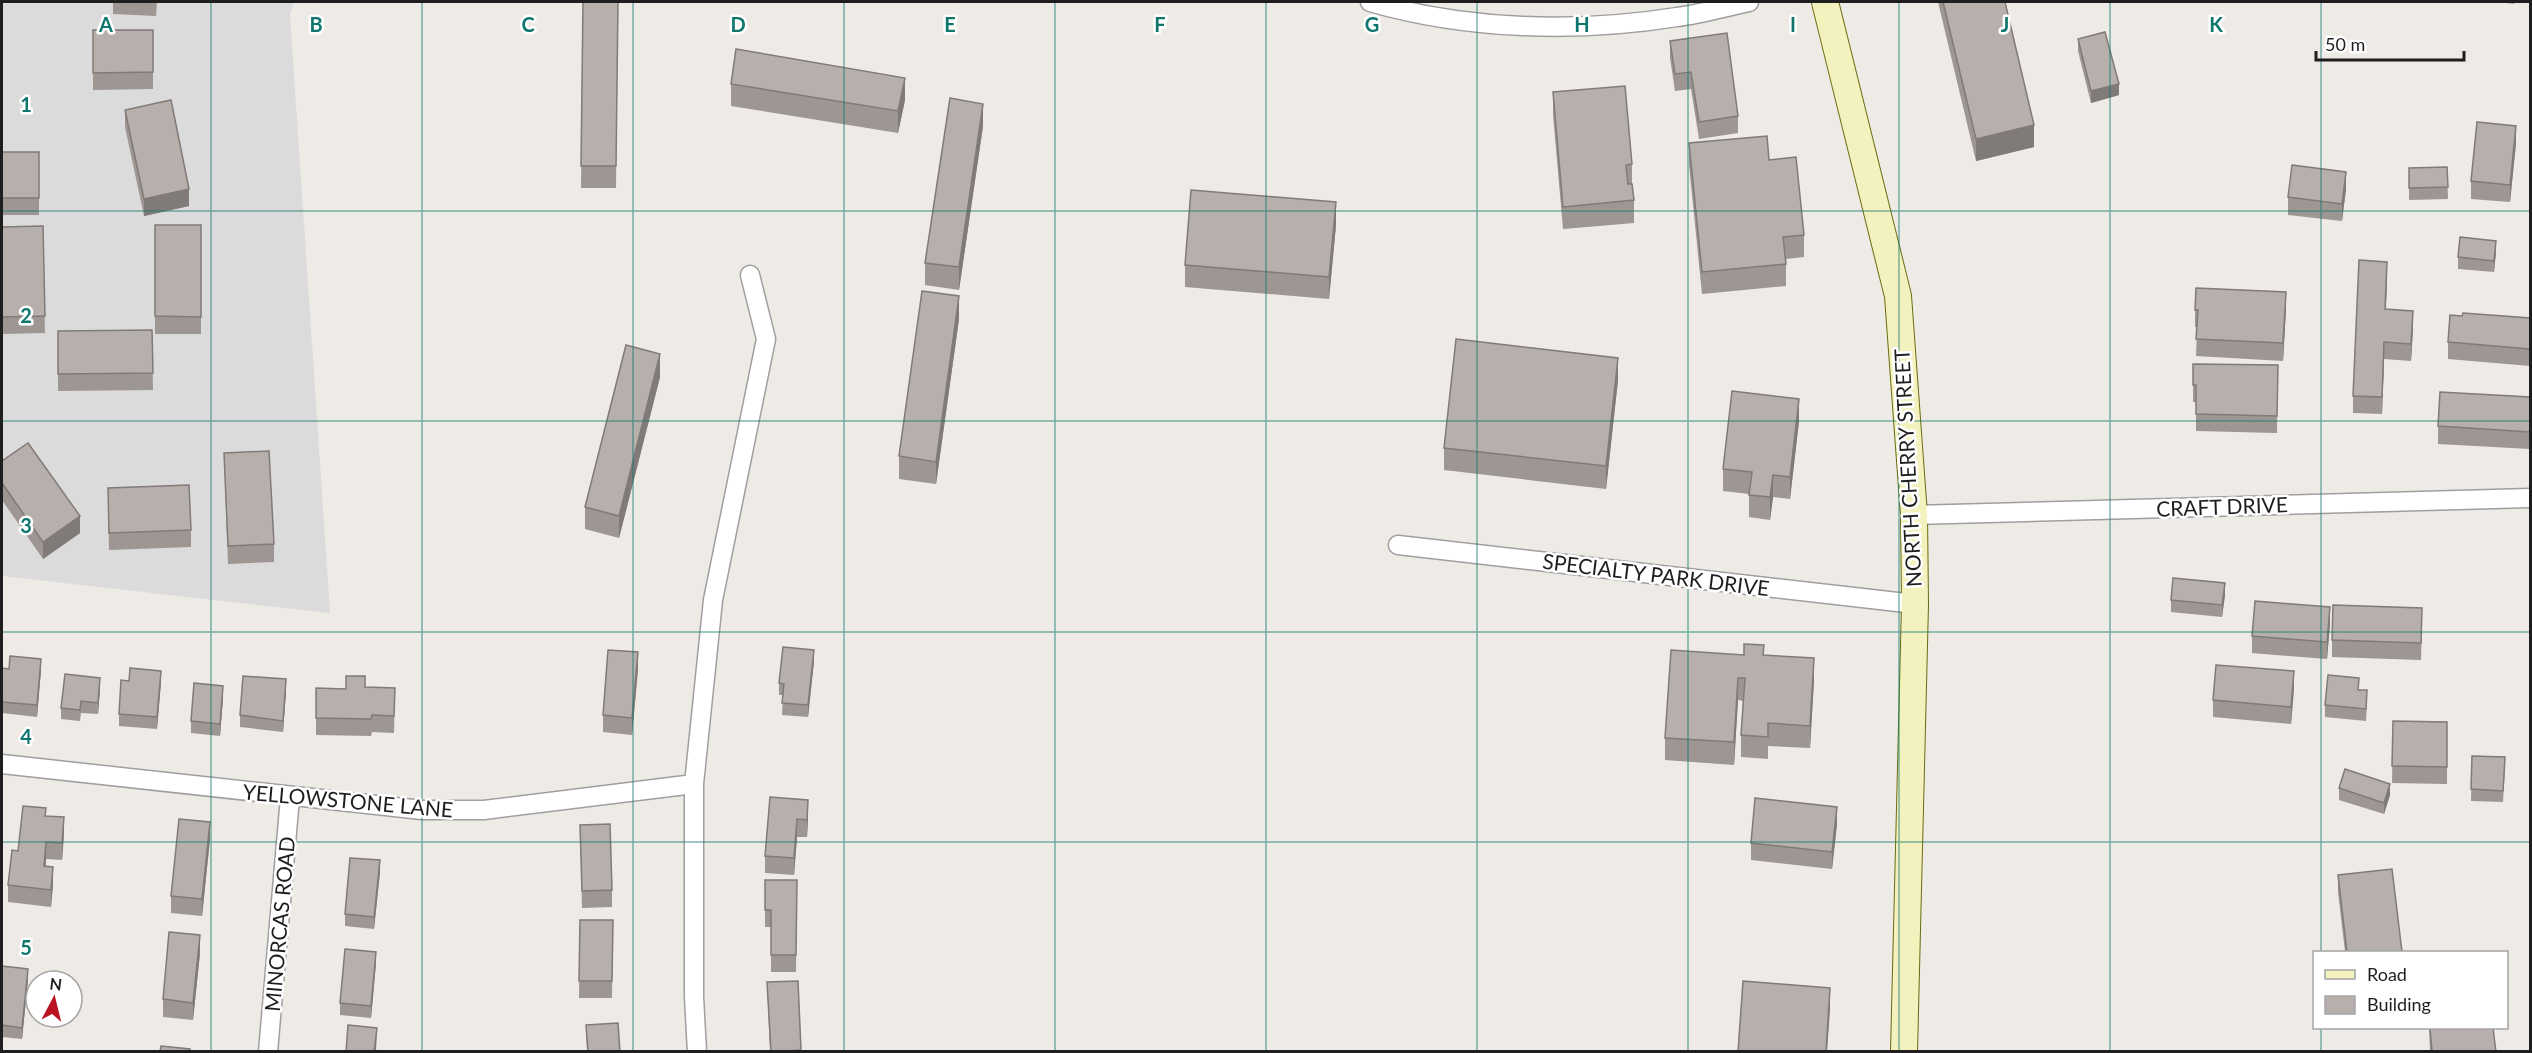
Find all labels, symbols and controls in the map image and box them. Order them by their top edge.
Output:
text: A [98,12,113,36]
text: B [309,12,323,36]
text: C [521,12,535,36]
text: D [730,12,746,36]
text: E [944,12,956,36]
text: F [1154,12,1166,36]
text: G [1365,12,1379,36]
text: H [1574,12,1590,36]
text: I [1790,12,1796,36]
text: J [2001,12,2009,36]
text: K [2209,12,2223,36]
scale bar [2316,24,2464,62]
text: 50 m [2325,33,2365,55]
text: 1 [20,92,32,116]
text: 2 [20,303,32,327]
street label: NORTH CHERRY STREET [1888,348,1926,588]
street label: CRAFT DRIVE [2156,491,2288,521]
text: 3 [20,513,32,537]
street label: SPECIALTY PARK DRIVE [1541,548,1771,600]
text: 4 [20,724,32,748]
street label: YELLOWSTONE LANE [242,778,454,822]
street label: MINORCAS ROAD [259,835,299,1013]
text: 5 [20,935,32,959]
legend [2313,951,2508,1029]
text: Road [2367,963,2407,985]
north arrow [24,969,84,1029]
text: N [49,973,63,994]
text: Building [2367,993,2431,1015]

